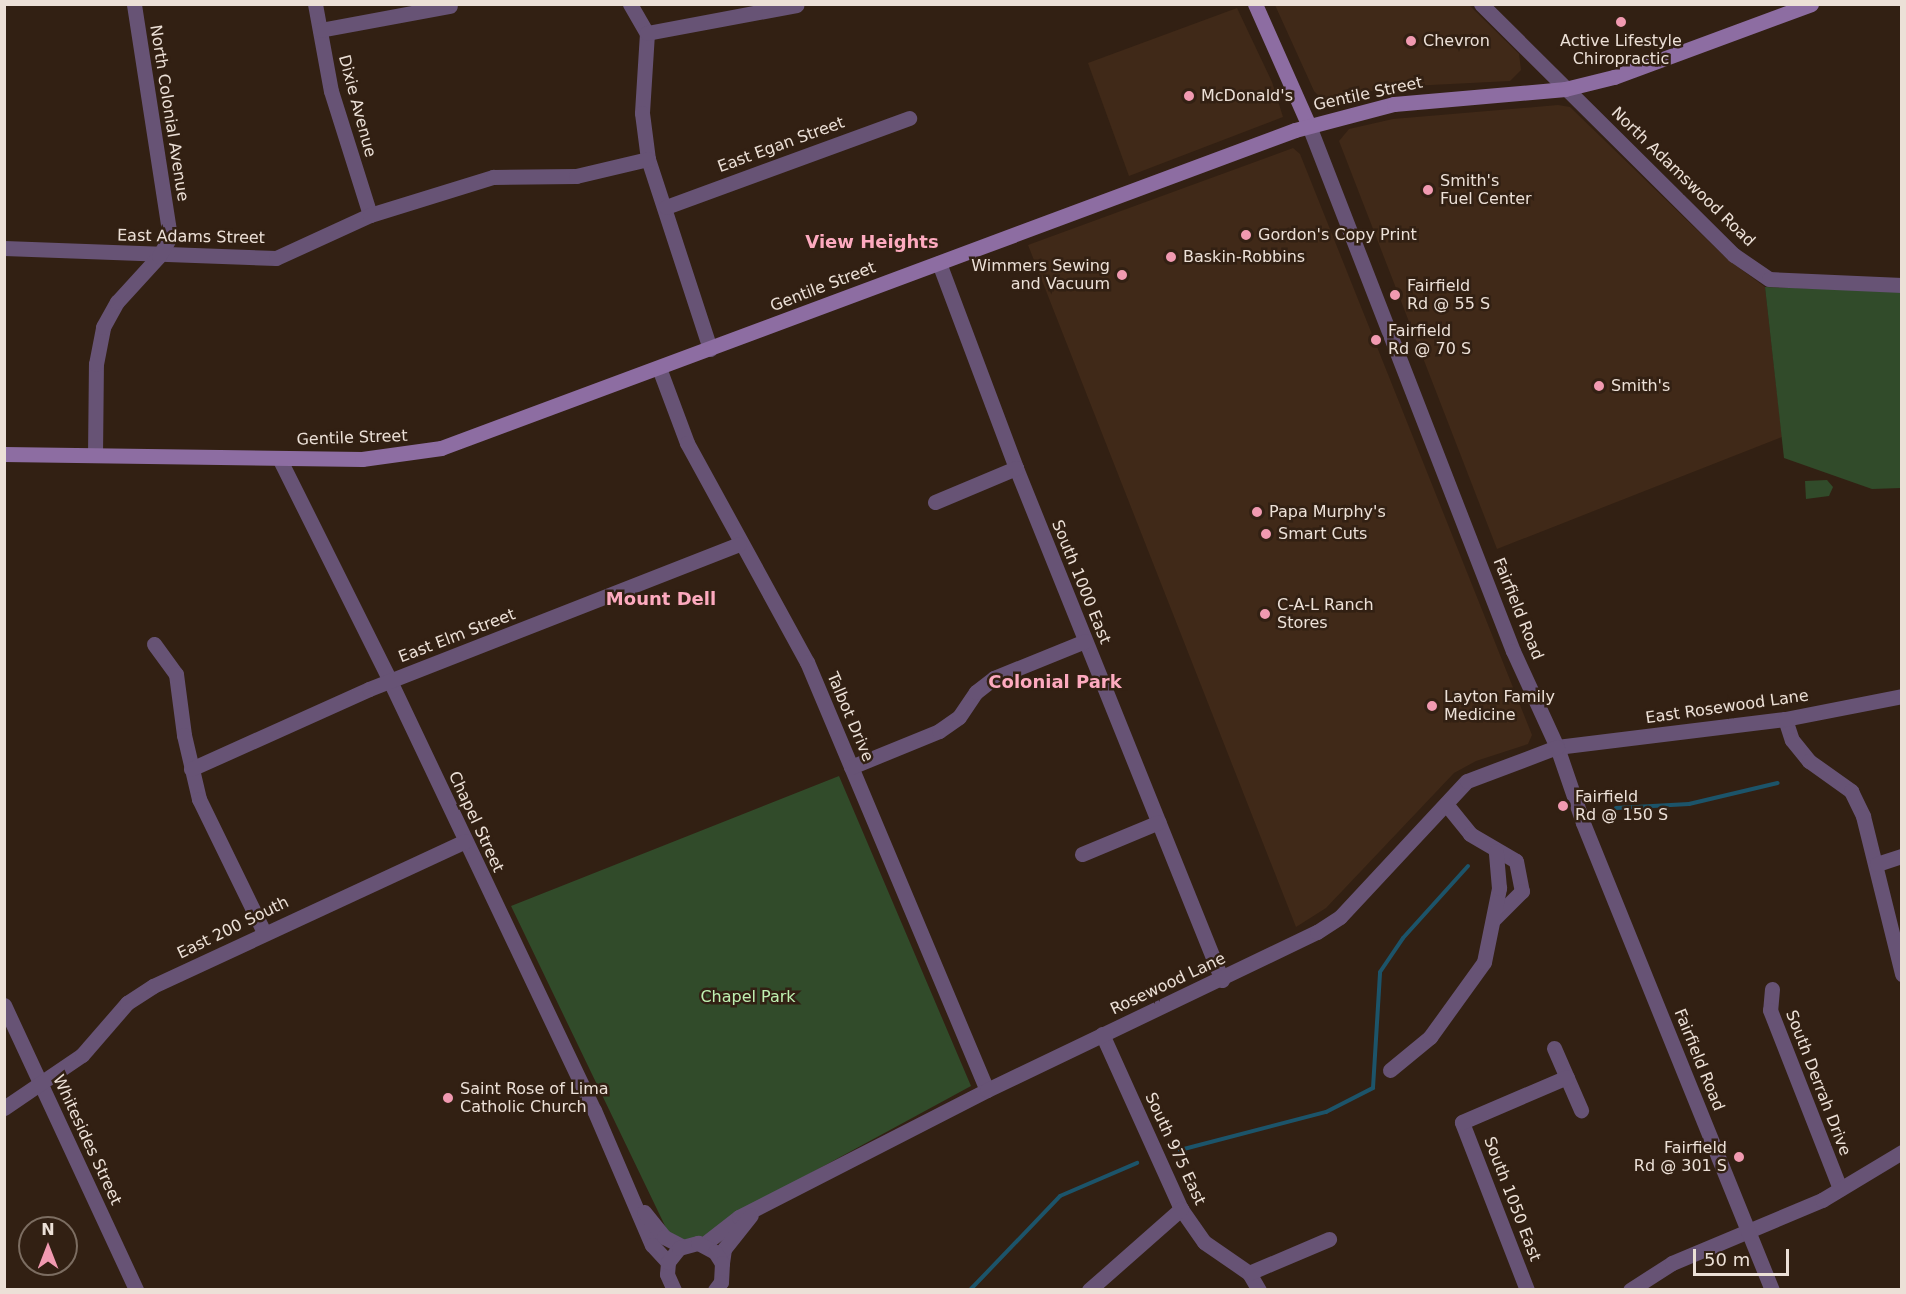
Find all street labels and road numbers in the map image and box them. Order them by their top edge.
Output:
street label: North Colonial Avenue [146,23,192,203]
street label: Dixie Avenue [334,53,380,159]
street label: Gentile Street [1312,73,1424,115]
street label: North Adamswood Road [1607,103,1759,251]
street label: East Egan Street [715,113,847,177]
street label: East Adams Street [117,226,265,248]
street label: Gentile Street [768,258,878,316]
street label: Gentile Street [296,426,408,450]
street label: South 1000 East [1047,517,1115,647]
street label: Fairfield Road [1489,555,1547,663]
street label: East Elm Street [396,605,518,667]
street label: Talbot Drive [823,669,877,765]
street label: East Rosewood Lane [1644,686,1810,728]
street label: Chapel Street [444,768,508,876]
street label: East 200 South [174,893,292,963]
street label: Rosewood Lane [1107,949,1229,1019]
street label: Fairfield Road [1670,1006,1728,1114]
street label: South Derrah Drive [1781,1008,1855,1158]
street label: Whitesides Street [48,1072,126,1208]
street label: South 975 East [1141,1090,1209,1208]
street label: South 1050 East [1479,1134,1545,1264]

